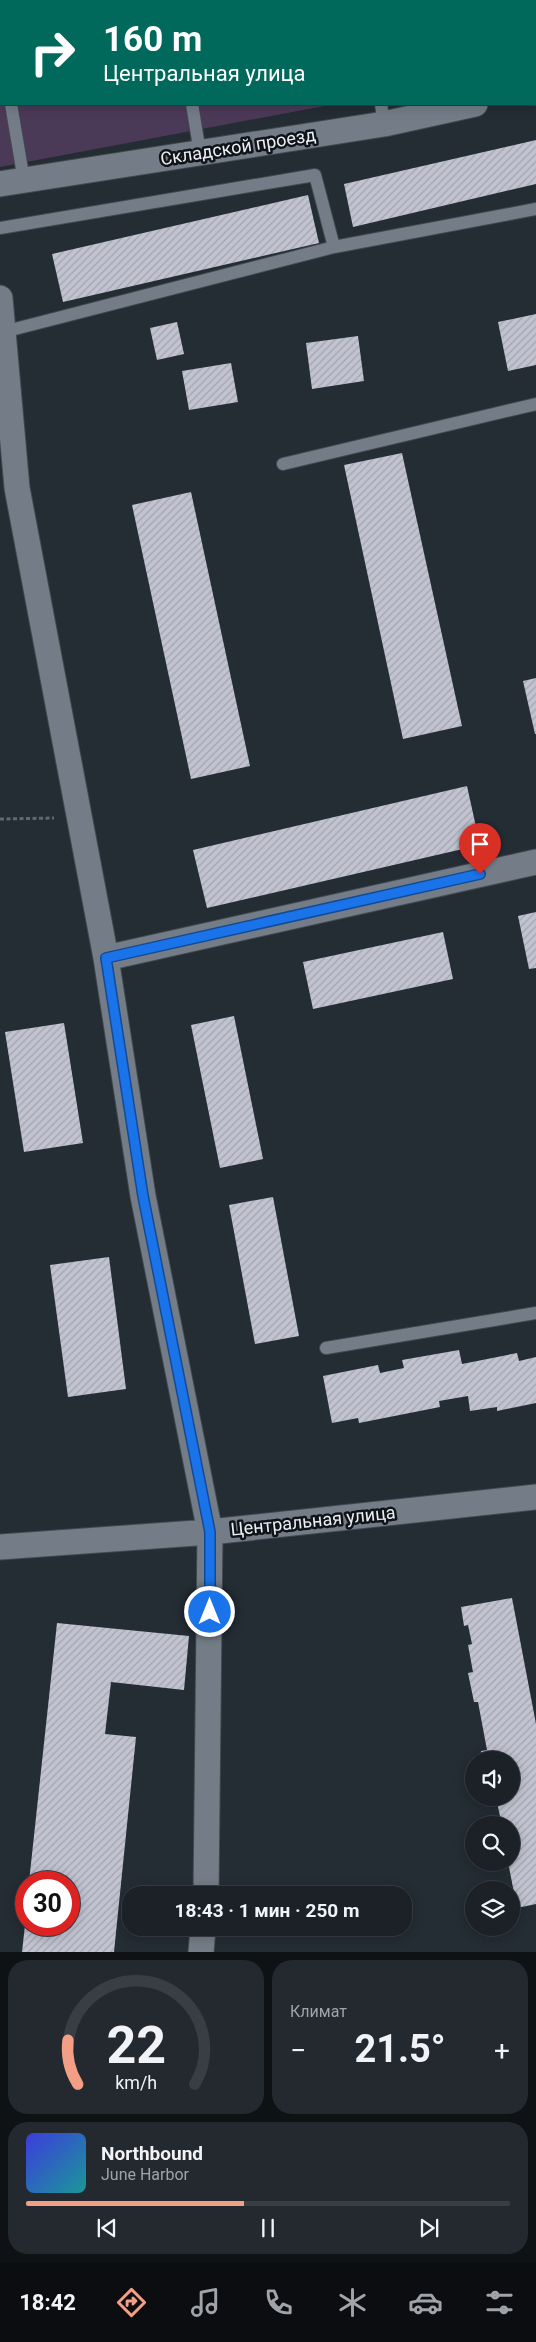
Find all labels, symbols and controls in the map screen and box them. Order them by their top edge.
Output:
text: 160 m [103,19,202,60]
icon: right [20,20,85,85]
text: Центральная улица [103,61,306,86]
street label: Складской проезд [159,124,317,169]
pin [459,823,501,874]
icon: arrive [466,830,494,858]
street label: Центральная улица [229,1501,396,1540]
position arrow [183,1585,235,1637]
map controls [465,1751,520,1936]
button: sound [465,1751,520,1806]
button: search [465,1816,520,1871]
speed limit sign: 30 [15,1871,80,1936]
button: layers [465,1881,520,1936]
text: 18:43 · 1 мин · 250 m [175,1899,359,1922]
text: Климат [290,2002,347,2021]
text: 22 [106,2015,166,2076]
text: 21.5° [354,2027,446,2071]
text: − [290,2034,306,2067]
text: + [494,2034,510,2067]
text: km/h [115,2072,157,2093]
text: Northbound [101,2142,203,2165]
text: June Harbor [101,2165,189,2184]
icon: previous [93,2214,121,2242]
icon: pause [254,2214,282,2242]
icon: next [415,2214,443,2242]
icon: directions [114,2285,149,2320]
icon: music [188,2285,223,2320]
icon: phone [261,2285,296,2320]
icon: climate [335,2285,370,2320]
icon: car [408,2285,443,2320]
icon: filters [482,2285,517,2320]
text: 18:42 [19,2290,76,2315]

